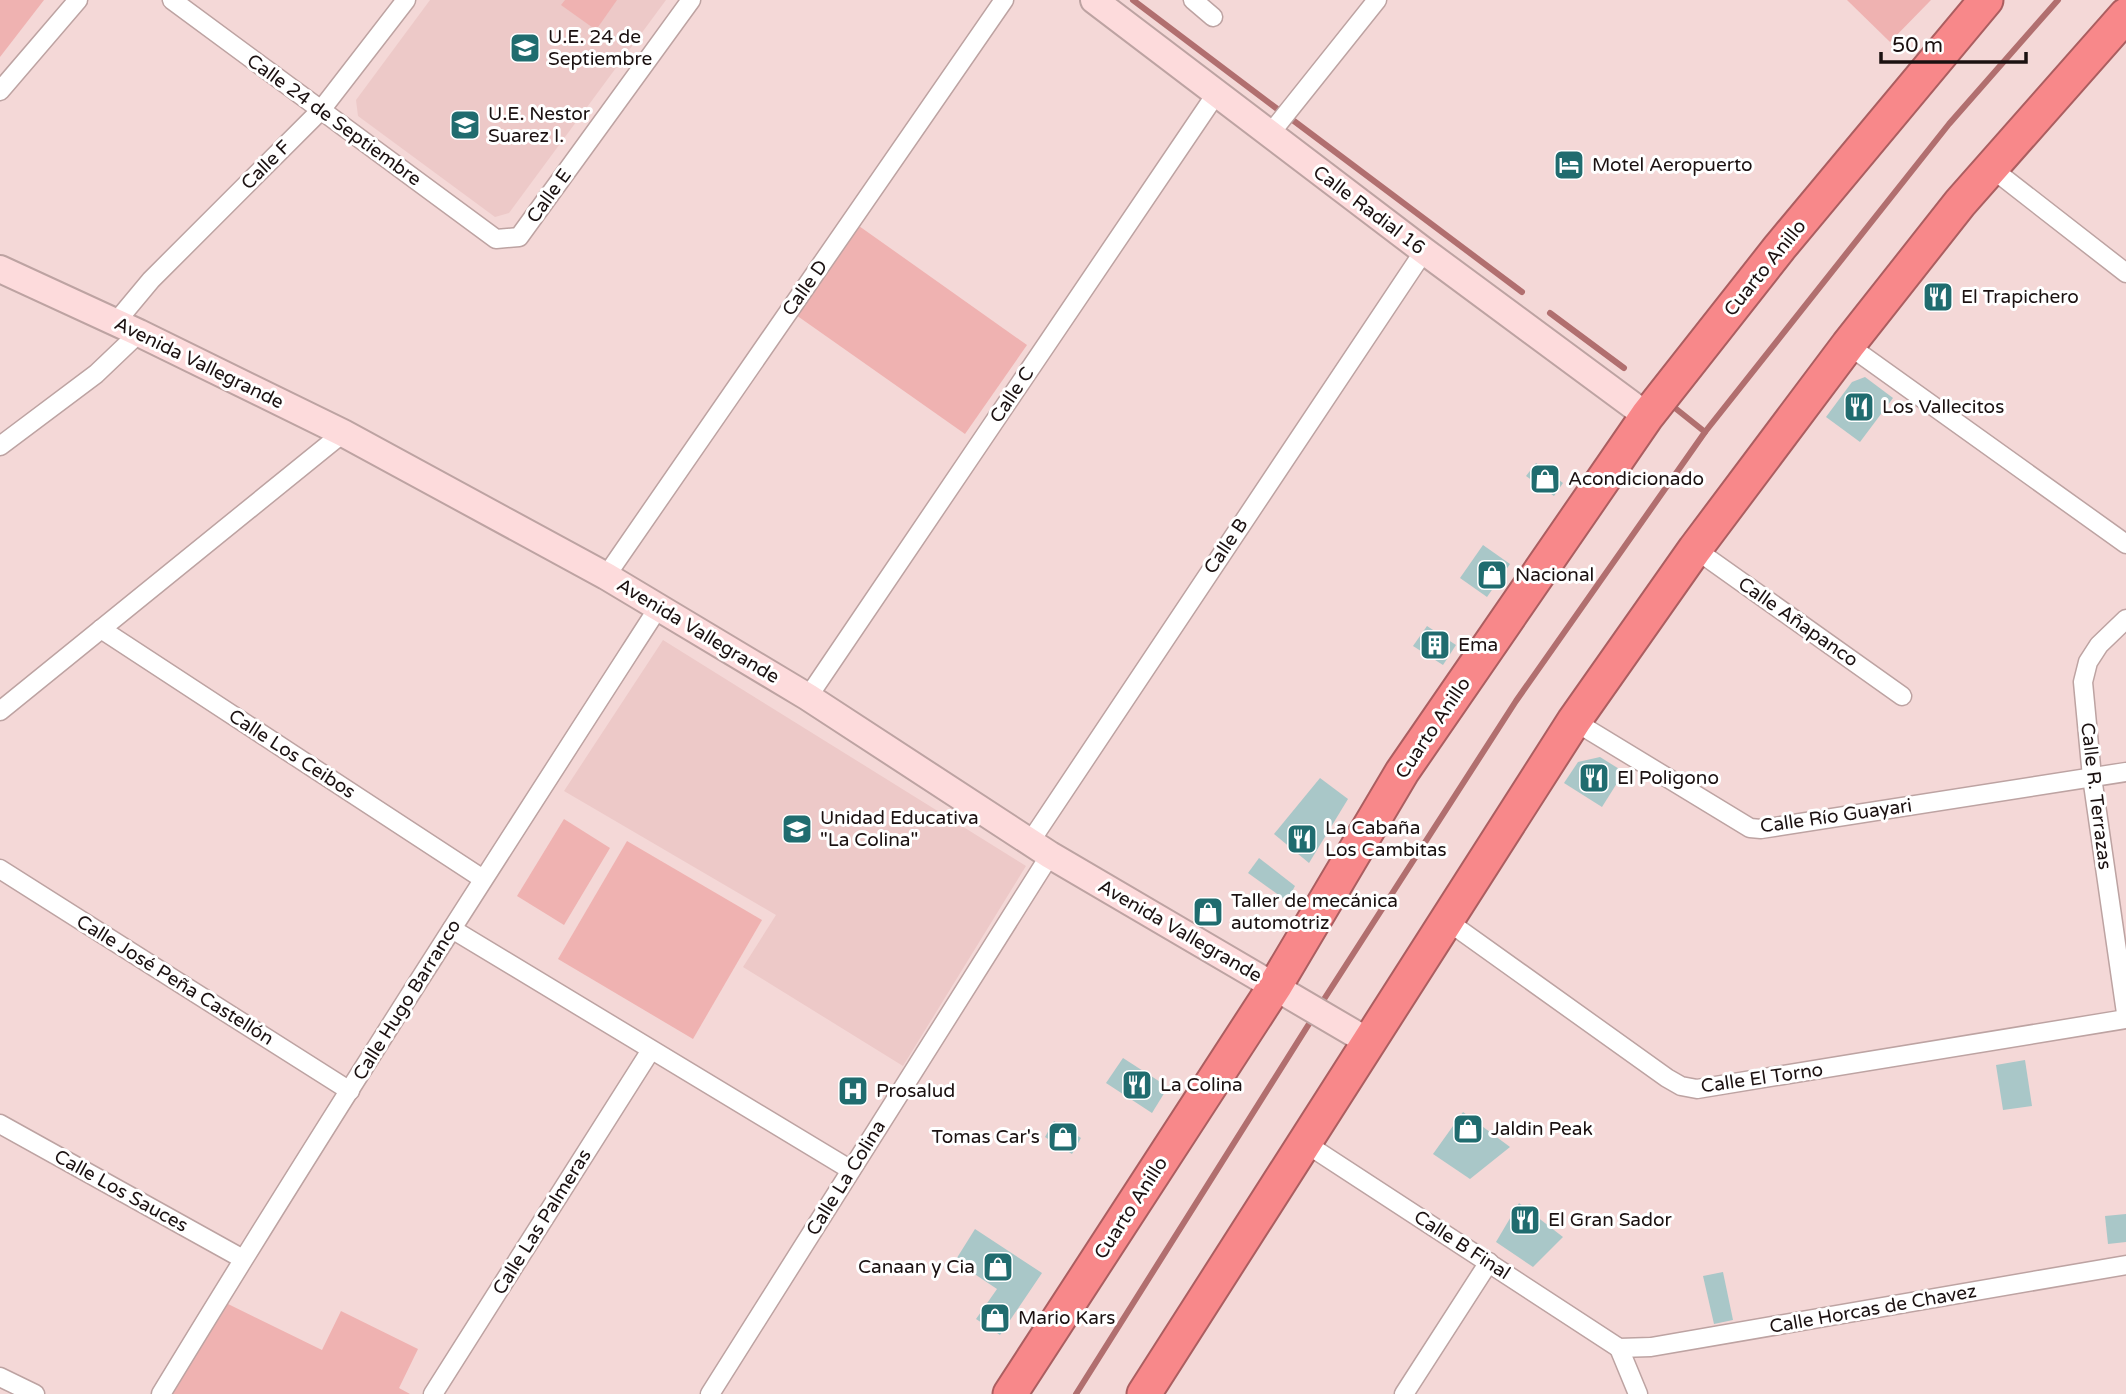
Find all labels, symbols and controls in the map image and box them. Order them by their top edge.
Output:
scale bar [1881,21,2026,65]
place label: U.E. 24 de Septiembre [548,26,652,70]
school or university icon: U.E. 24 de Septiembre [508,31,542,65]
text: 50 m [1892,33,1943,58]
street label: Calle 24 de Septiembre [243,49,425,191]
place label: U.E. Nestor Suarez I. [488,103,591,147]
school or university icon: U.E. Nestor Suarez I. [448,108,482,142]
street label: Calle F [237,136,295,194]
hotel icon: Motel Aeropuerto [1552,148,1586,182]
place label: Motel Aeropuerto [1592,154,1753,176]
street label: Calle Radial 16 [1309,161,1429,259]
street label: Calle E [522,165,576,227]
street label: Cuarto Anillo [1719,215,1811,321]
street label: Calle D [778,256,832,320]
restaurant icon: El Trapichero [1921,280,1955,314]
place label: El Trapichero [1961,286,2079,308]
street label: Avenida Vallegrande [111,312,287,414]
street label: Calle C [985,363,1039,427]
restaurant icon: Los Vallecitos [1842,390,1876,424]
place label: Los Vallecitos [1882,396,2004,418]
shop icon: Acondicionado [1528,462,1562,496]
place label: Acondicionado [1568,468,1704,490]
street label: Calle B [1199,514,1253,578]
shop icon: Nacional [1475,558,1509,592]
place label: Nacional [1515,564,1594,586]
street label: Calle Añapanco [1734,572,1862,672]
street label: Avenida Vallegrande [613,574,783,688]
building icon: Ema [1418,628,1452,662]
place label: Ema [1458,634,1498,656]
street label: Cuarto Anillo [1391,673,1475,783]
street label: Calle Los Ceibos [225,705,359,803]
street label: Calle R. Terrazas [2076,721,2116,871]
restaurant icon: El Poligono [1577,761,1611,795]
place label: El Poligono [1617,767,1719,789]
street label: Calle Río Guayari [1759,794,1913,838]
place label: Unidad Educativa "La Colina" [820,807,979,851]
school or university icon: Unidad Educativa "La Colina" [780,812,814,846]
place label: La Cabaña Los Cambitas [1325,817,1447,861]
restaurant icon: La Cabaña Los Cambitas [1285,822,1319,856]
street label: Avenida Vallegrande [1094,875,1266,987]
place label: Taller de mecánica automotriz [1231,890,1398,934]
shop icon: Taller de mecánica automotriz [1191,895,1225,929]
street label: Calle José Peña Castellón [72,910,278,1050]
street label: Calle Hugo Barranco [349,916,465,1084]
street label: Calle El Torno [1699,1059,1825,1097]
restaurant icon: La Colina [1120,1068,1154,1102]
hospital icon: Prosalud [836,1074,870,1108]
place label: La Colina [1160,1074,1243,1096]
place label: Prosalud [876,1080,955,1102]
shop icon: Jaldin Peak [1451,1112,1485,1146]
street label: Calle La Colina [802,1116,890,1240]
place label: Jaldin Peak [1491,1118,1593,1140]
shop icon: Tomas Car's [1046,1120,1080,1154]
place label: Tomas Car's [931,1126,1040,1148]
street label: Calle Los Sauces [50,1145,192,1237]
street label: Calle Las Palmeras [488,1145,596,1299]
street label: Cuarto Anillo [1090,1153,1172,1263]
restaurant icon: El Gran Sador [1508,1203,1542,1237]
street label: Calle B Final [1410,1206,1514,1284]
place label: El Gran Sador [1548,1209,1673,1231]
shop icon: Canaan y Cia [981,1250,1015,1284]
place label: Canaan y Cia [858,1256,975,1278]
street label: Calle Horcas de Chavez [1768,1280,1978,1338]
shop icon: Mario Kars [978,1301,1012,1335]
place label: Mario Kars [1018,1307,1115,1329]

